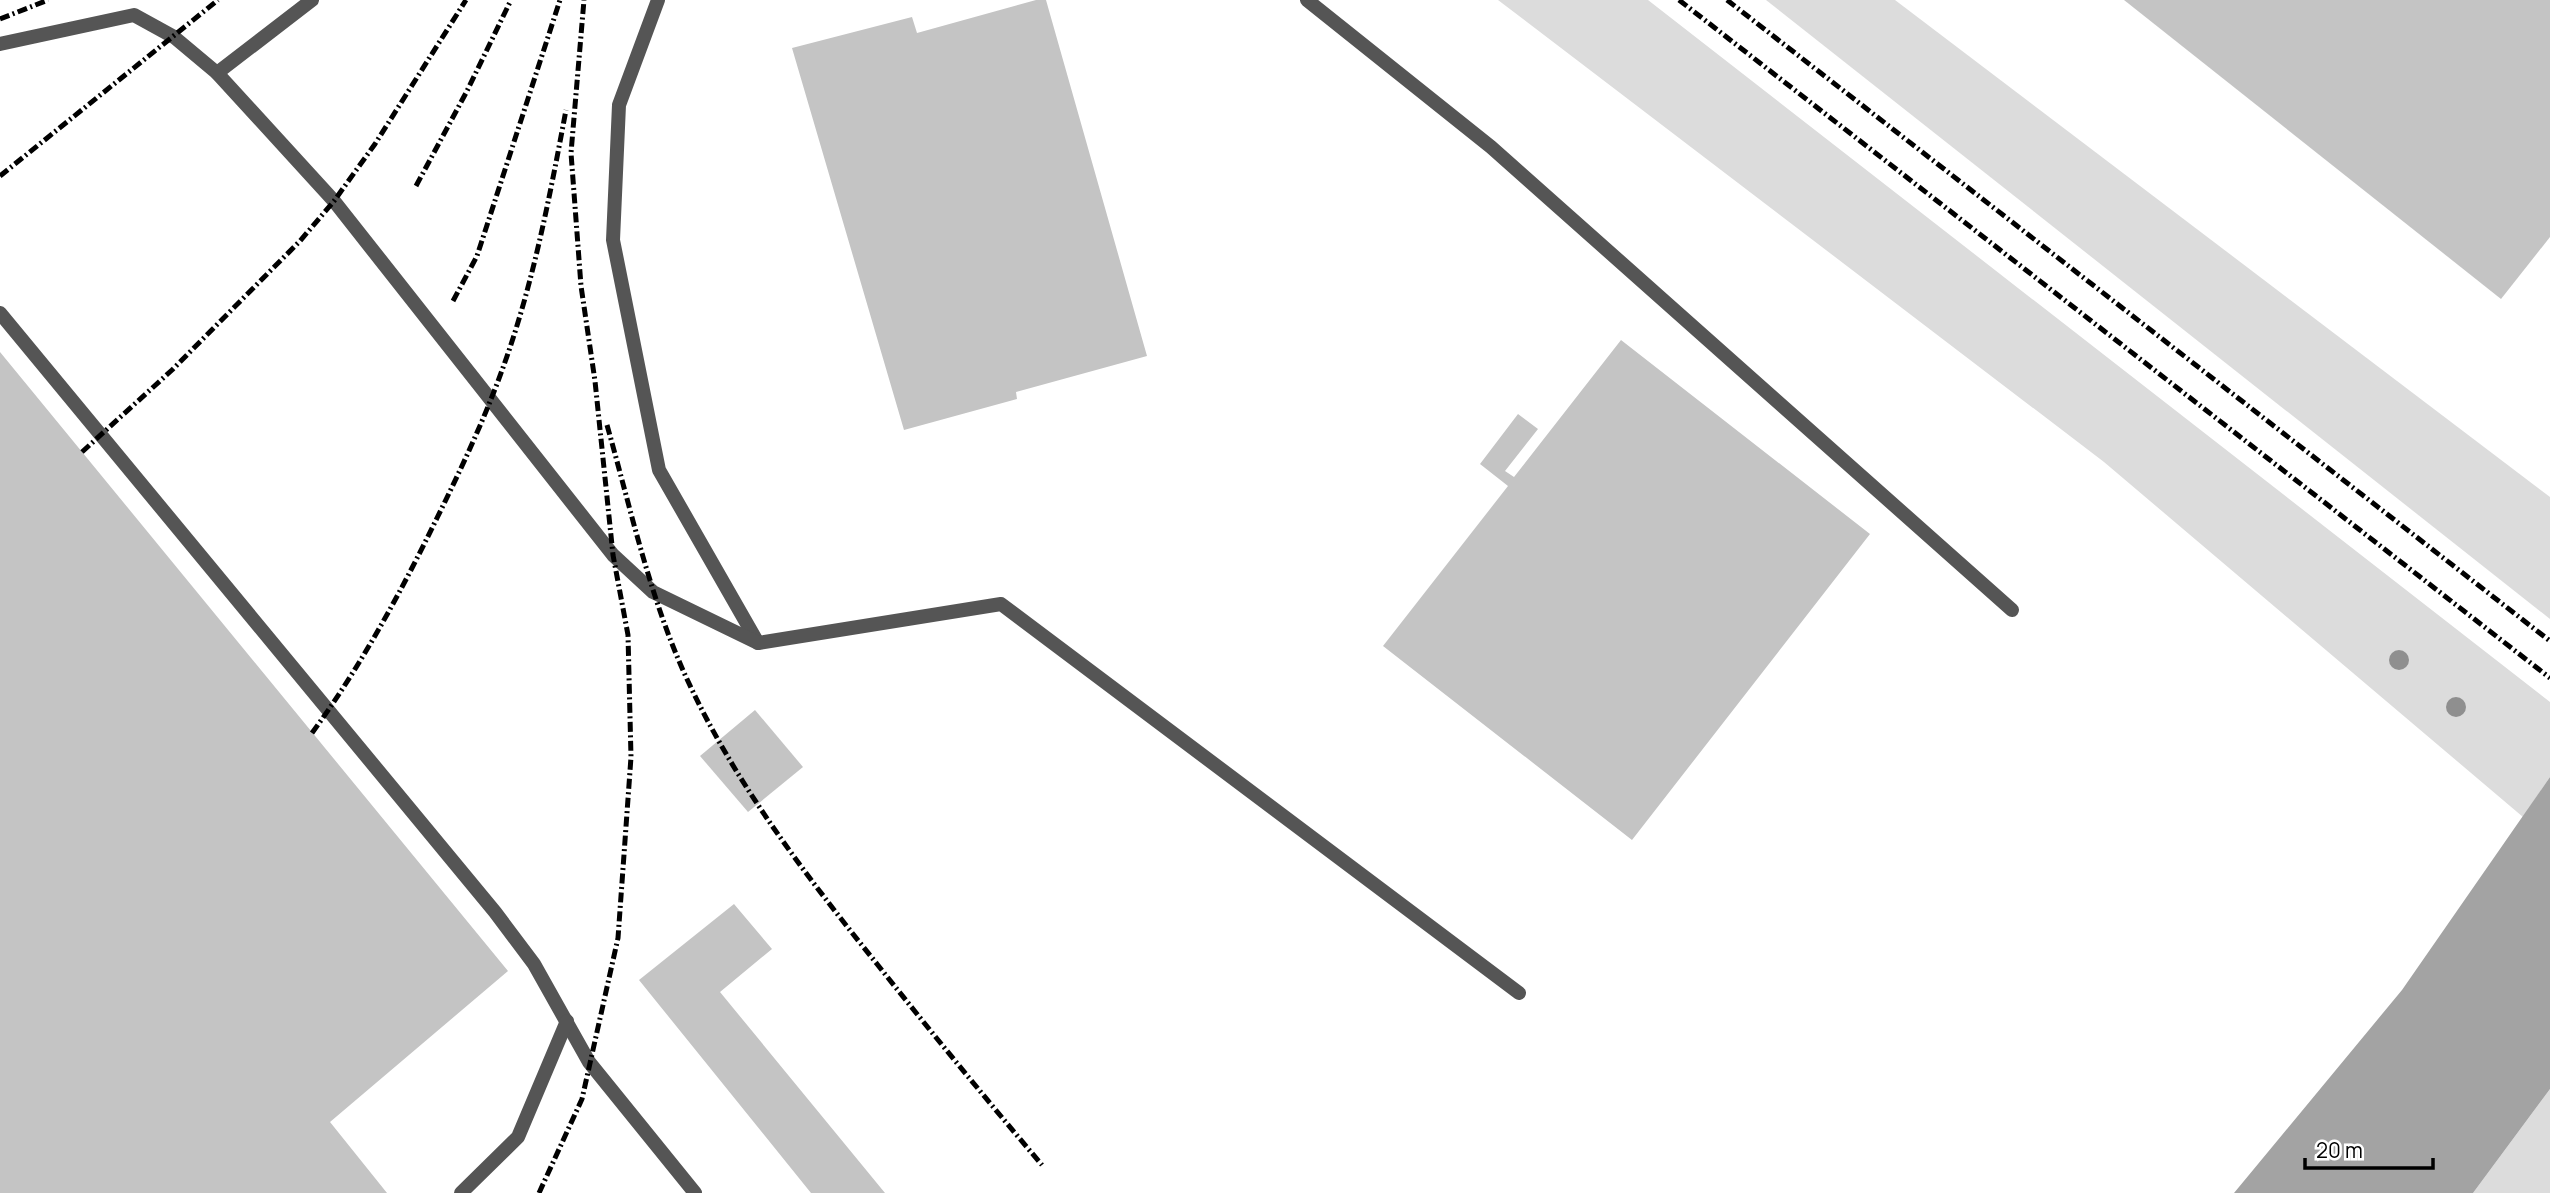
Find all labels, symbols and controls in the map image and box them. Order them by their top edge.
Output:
scale bar [2305,1126,2433,1170]
text: 20 m [2316,1136,2363,1164]

